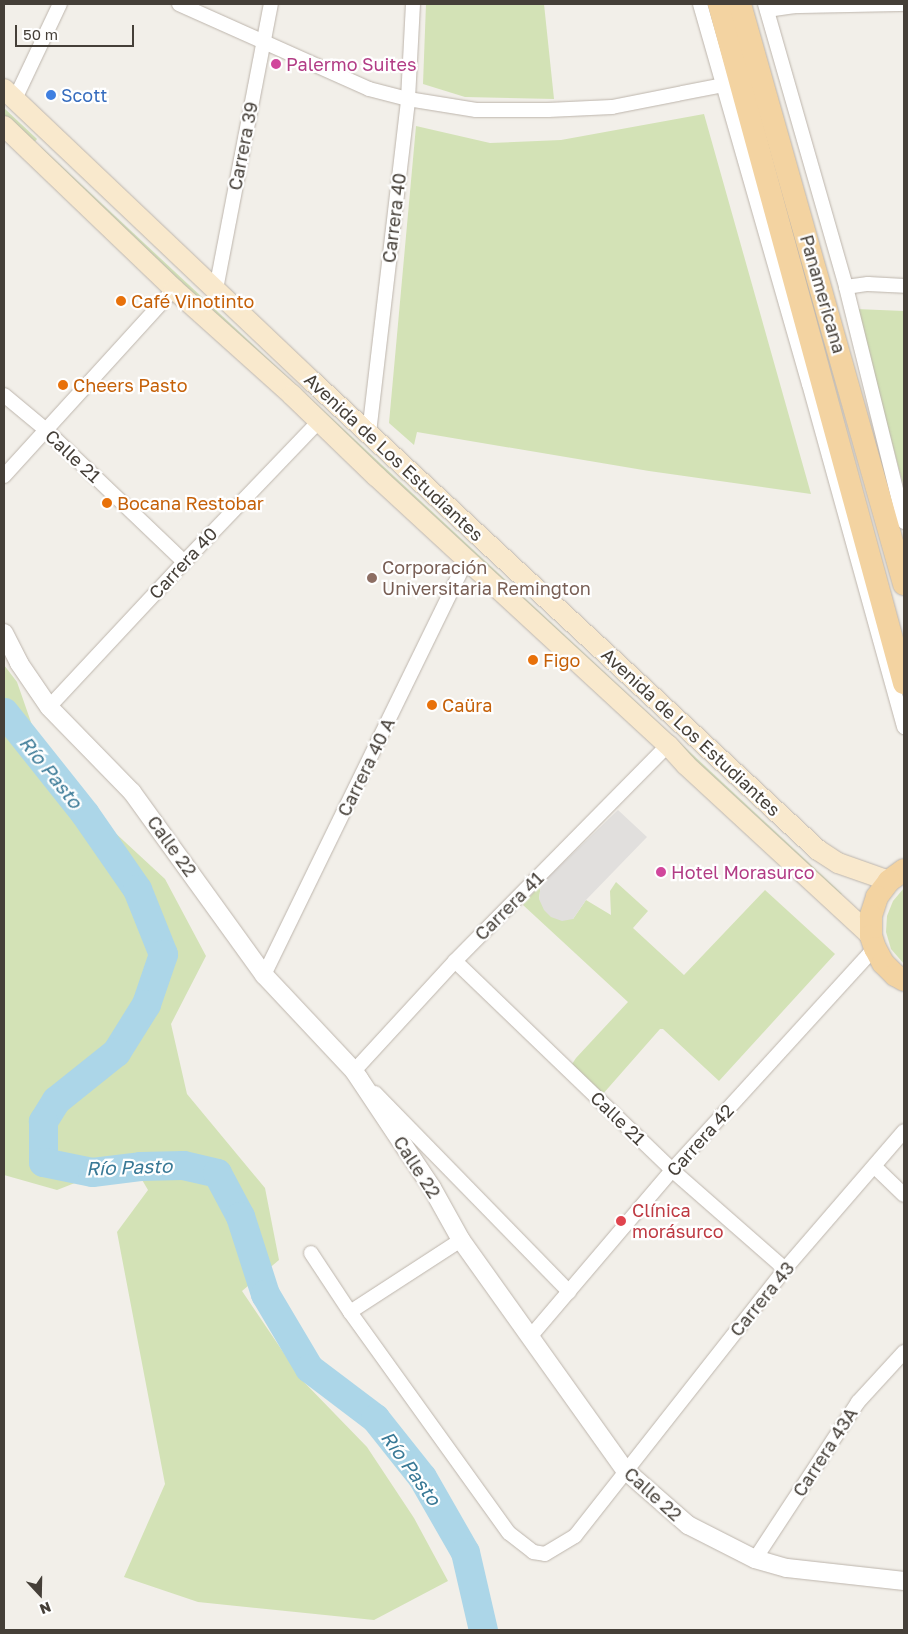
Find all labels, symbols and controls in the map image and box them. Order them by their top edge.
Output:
scale bar [18,15,136,47]
text: 50 m [23,25,58,43]
place label: Palermo Suites [286,53,416,75]
marker: Palermo Suites [270,58,282,70]
place label: Scott [61,84,107,106]
marker: Scott [45,89,57,101]
street label: Carrera 39 [224,100,262,192]
street label: Carrera 40 [378,172,410,264]
street label: Panamericana [796,232,850,356]
place label: Café Vinotinto [131,290,254,312]
marker: Café Vinotinto [115,295,127,307]
street label: Avenida de Los Estudiantes [300,368,488,546]
place label: Cheers Pasto [73,374,188,396]
marker: Cheers Pasto [57,379,69,391]
street label: Calle 21 [41,425,105,487]
place label: Bocana Restobar [117,492,264,514]
marker: Bocana Restobar [101,497,113,509]
street label: Carrera 40 [144,523,222,603]
place label: Corporación Universitaria Remington [382,557,591,600]
marker: Corporación Universitaria Remington [366,572,378,584]
street label: Avenida de Los Estudiantes [597,643,785,821]
place label: Figo [543,649,580,671]
marker: Figo [527,654,539,666]
place label: Caüra [442,694,492,716]
marker: Caüra [426,699,438,711]
street label: Carrera 40 A [333,714,399,820]
water label: Río Pasto [15,731,87,813]
street label: Calle 22 [143,812,201,880]
place label: Hotel Morasurco [671,861,815,883]
marker: Hotel Morasurco [655,866,667,878]
street label: Carrera 41 [470,867,548,945]
street label: Calle 21 [586,1087,650,1149]
street label: Carrera 42 [662,1099,738,1181]
street label: Calle 22 [389,1132,445,1202]
water label: Río Pasto [86,1154,172,1180]
place label: Clínica morásurco [632,1200,724,1242]
marker: Clínica morásurco [614,1214,628,1228]
street label: Carrera 43 [725,1257,799,1341]
street label: Carrera 43A [788,1403,862,1501]
water label: Río Pasto [376,1426,446,1510]
street label: Calle 22 [620,1463,686,1525]
north arrow [15,1569,65,1619]
text: N [38,1599,54,1618]

